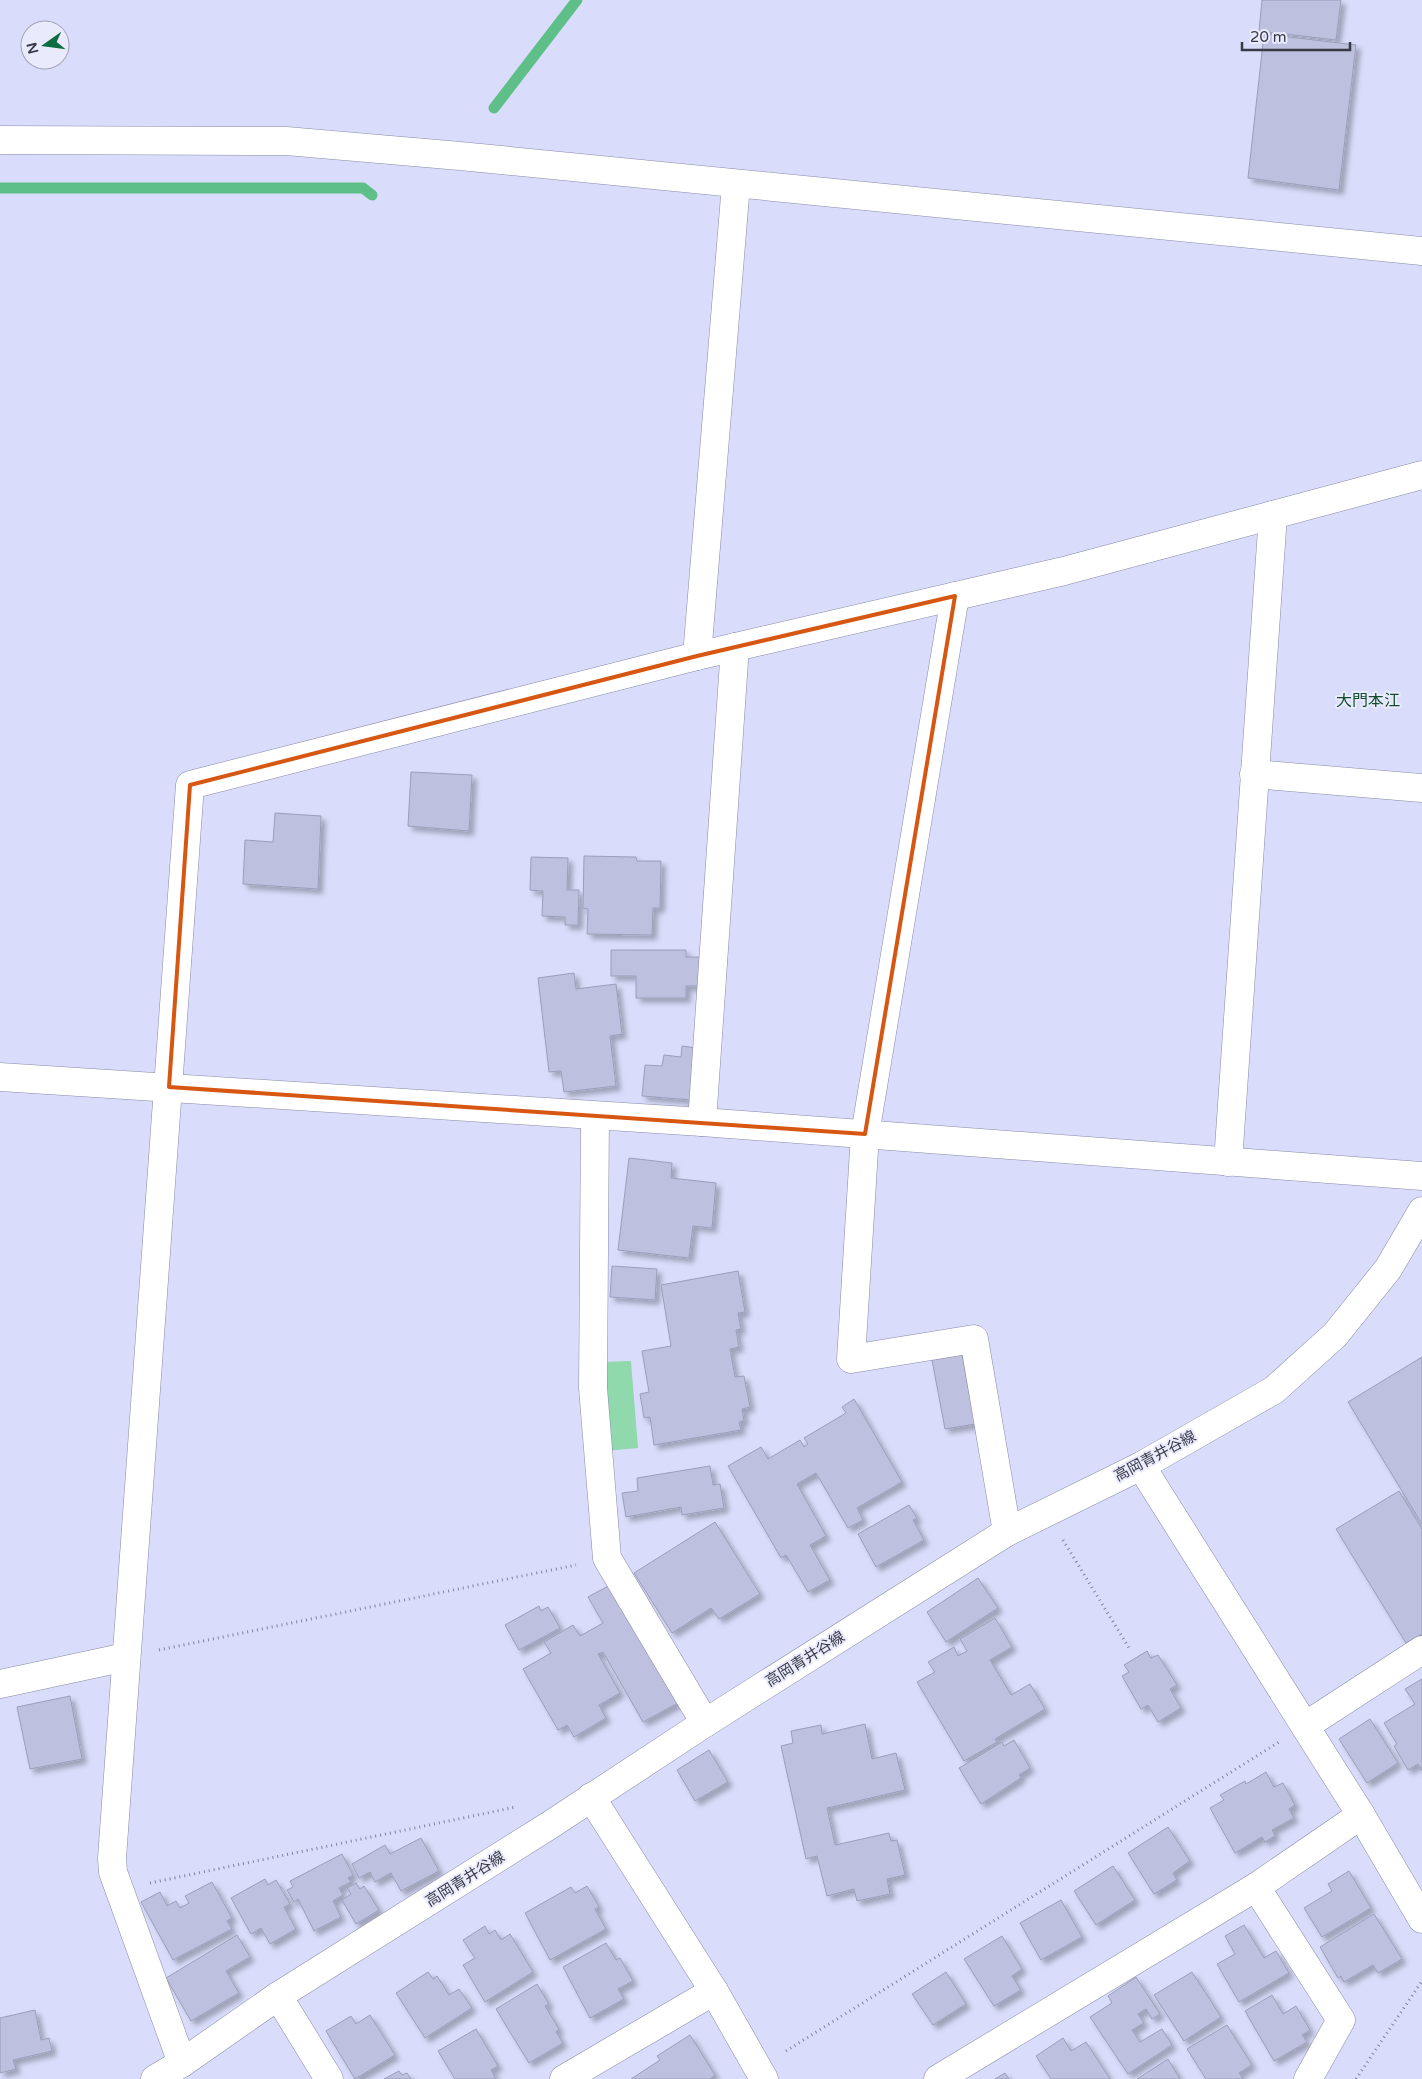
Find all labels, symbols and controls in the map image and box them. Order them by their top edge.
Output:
north arrow [20,20,70,70]
scale bar [1242,20,1350,52]
text: 20 m [1250,28,1287,46]
text: N [23,41,42,56]
district label: 大門本江 [1336,691,1400,711]
street label: 高岡青井谷線 [1111,1427,1199,1485]
street label: 高岡青井谷線 [762,1628,848,1690]
street label: 高岡青井谷線 [422,1848,508,1910]

